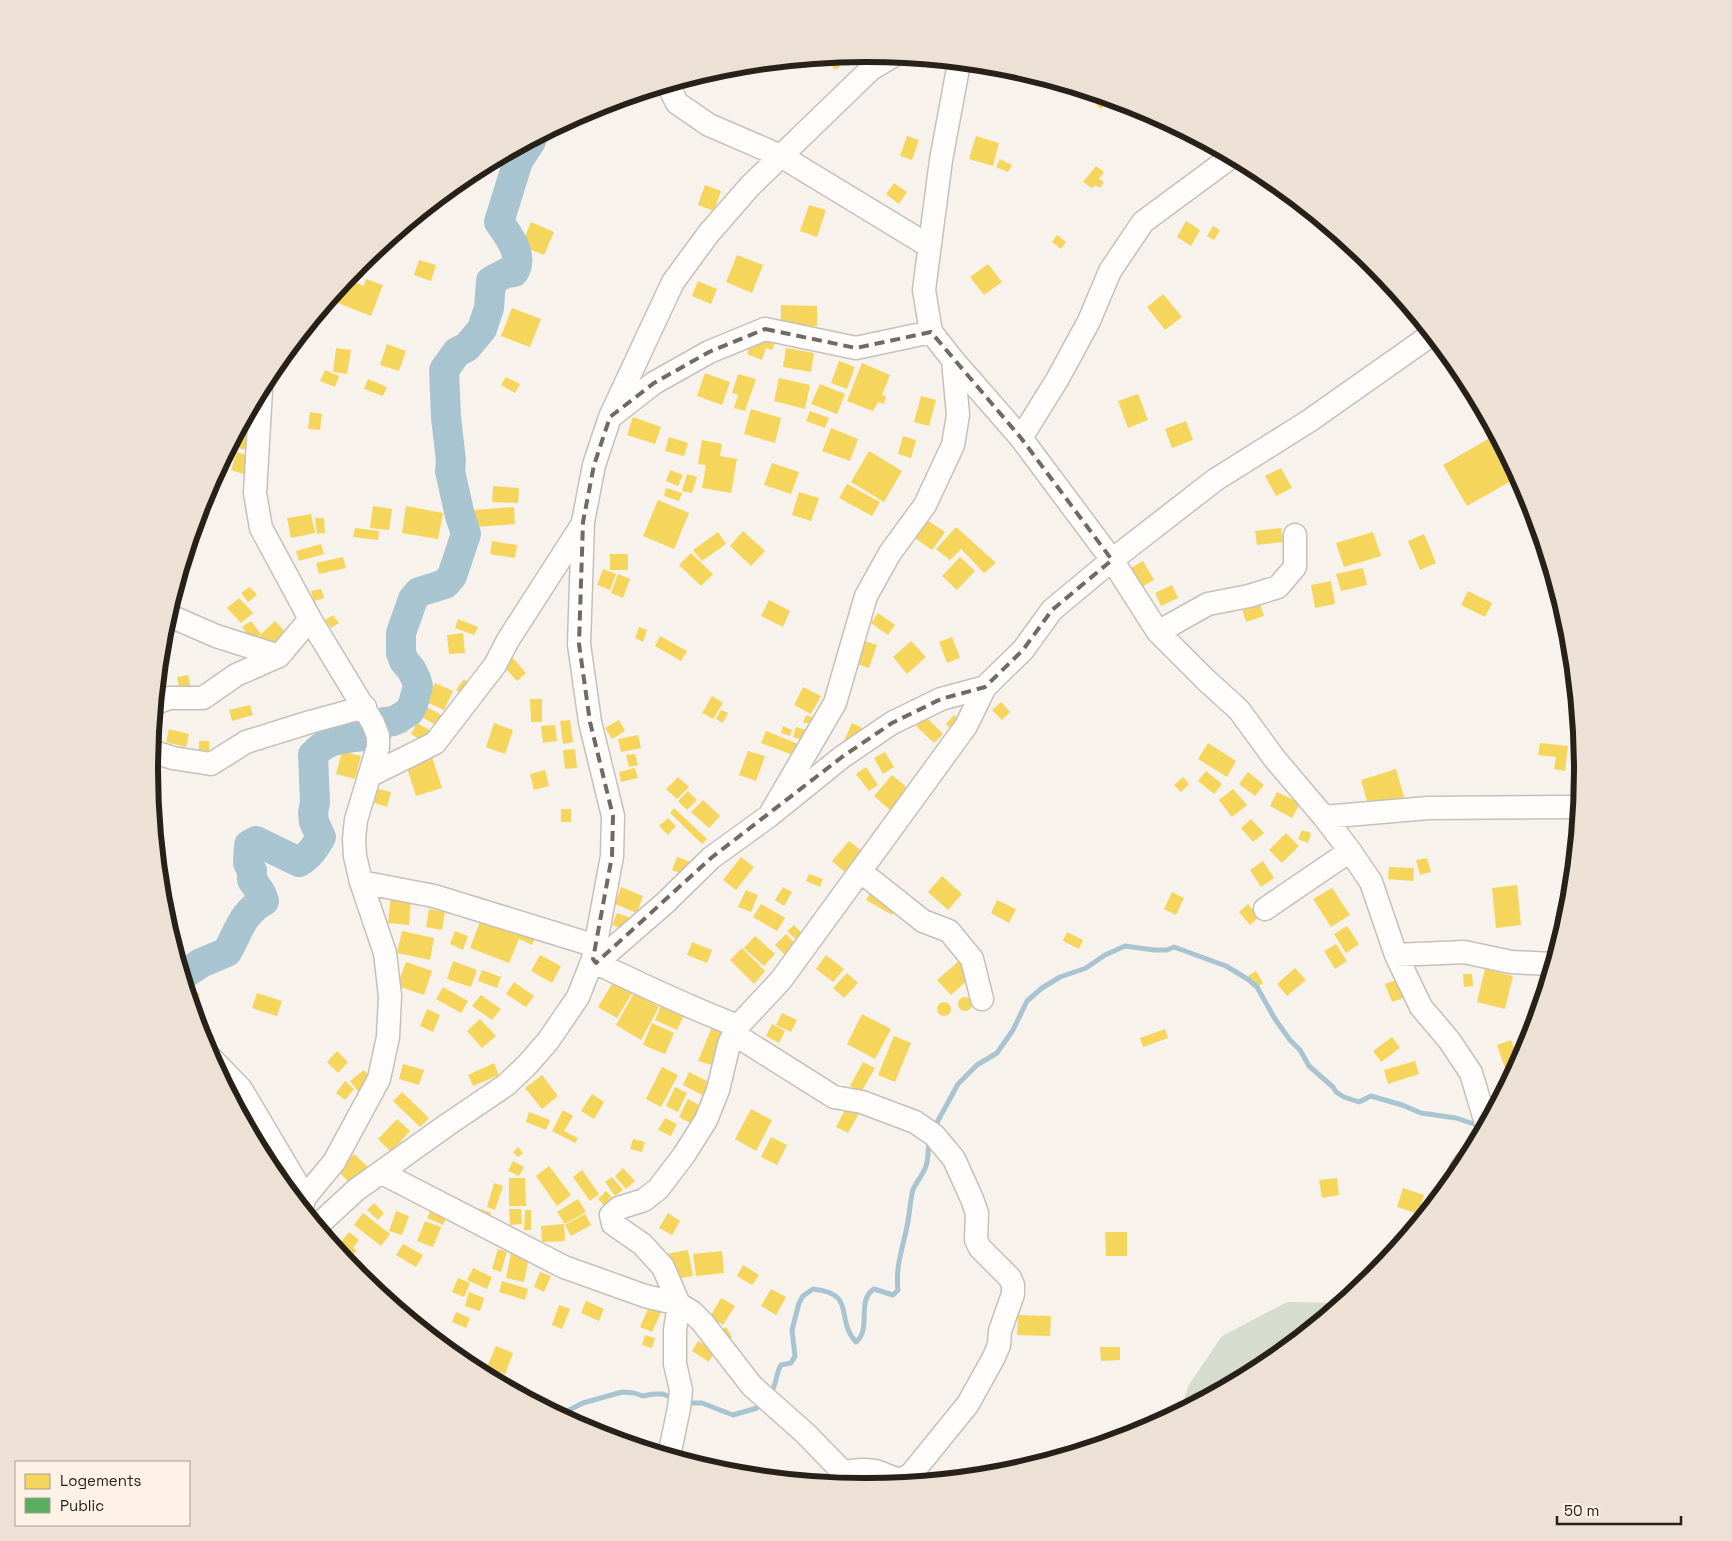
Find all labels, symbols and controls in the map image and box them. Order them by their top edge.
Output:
legend [15,1461,190,1526]
text: Logements [60,1471,142,1490]
scale bar [1557,1494,1681,1526]
text: Public [60,1496,104,1515]
text: 50 m [1564,1501,1599,1520]

